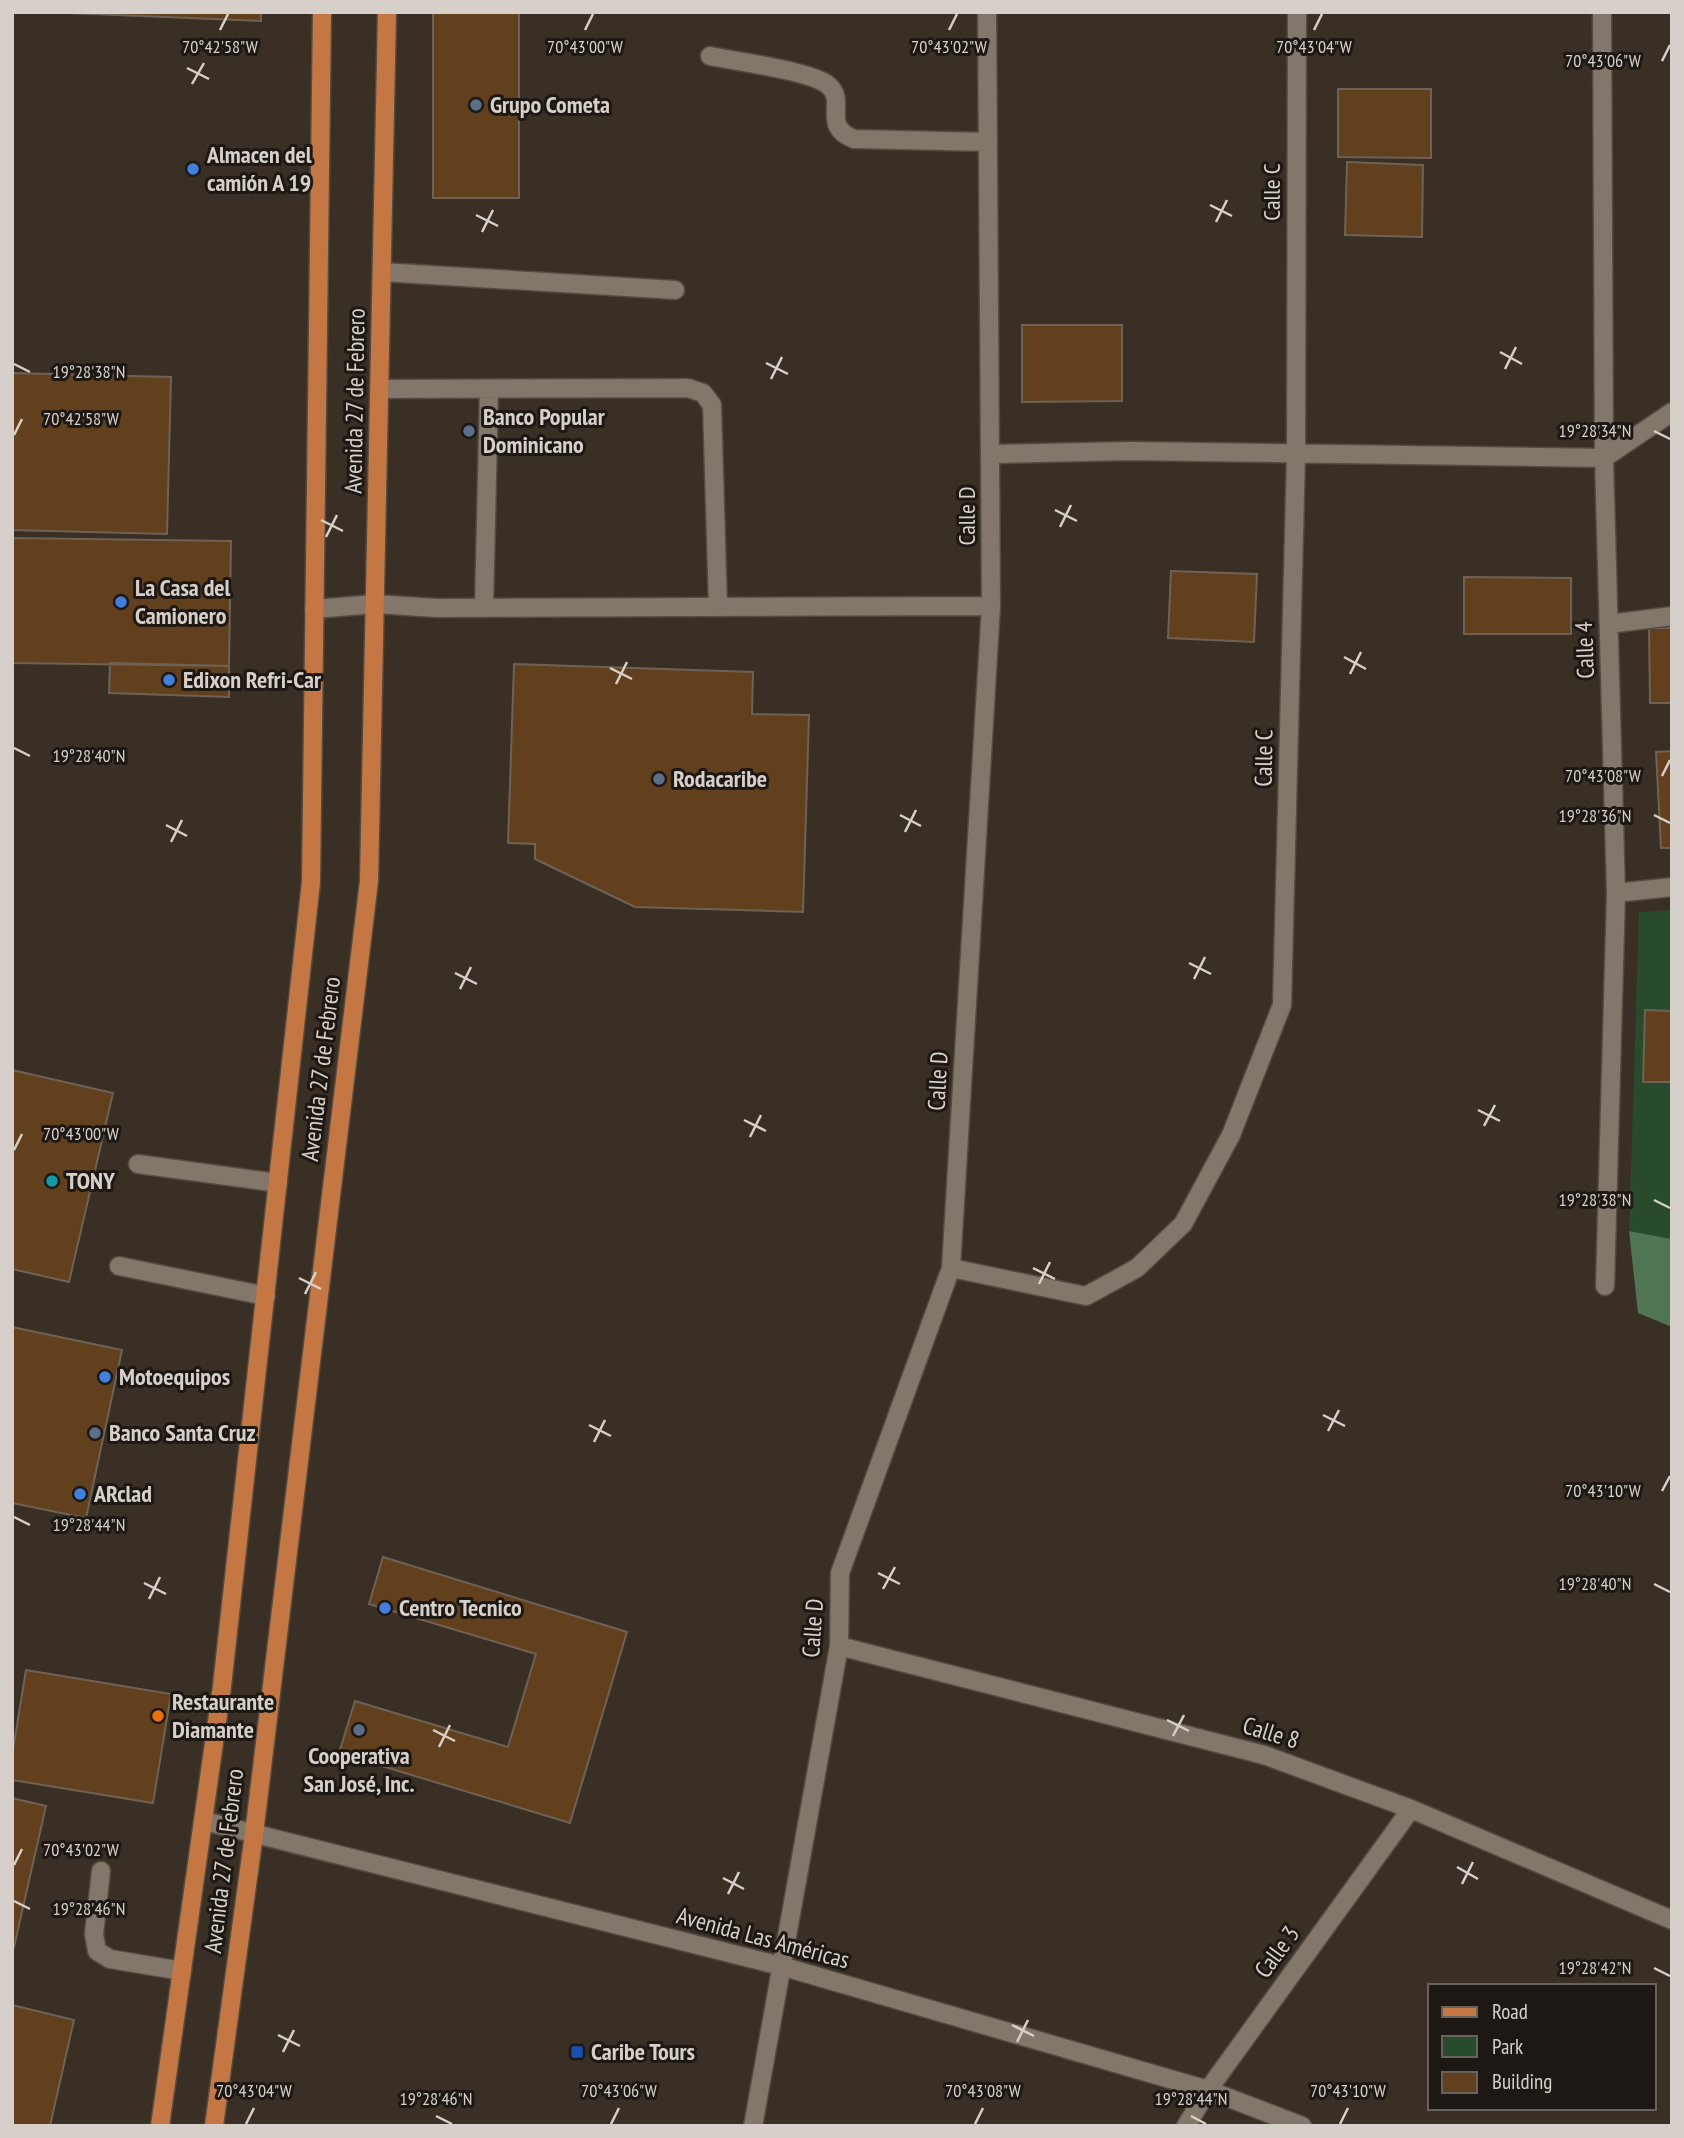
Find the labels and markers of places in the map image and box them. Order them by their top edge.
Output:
place label: Grupo Cometa [490,89,610,120]
marker: Grupo Cometa [468,97,484,113]
place label: Almacen del camión A 19 [206,139,312,198]
marker: Almacen del camión A 19 [185,161,201,177]
place label: Banco Popular Dominicano [483,401,606,460]
marker: Banco Popular Dominicano [461,423,477,439]
place label: La Casa del Camionero [135,572,231,631]
marker: La Casa del Camionero [113,594,129,610]
place label: Edixon Refri-Car [183,664,322,695]
marker: Edixon Refri-Car [161,672,177,688]
place label: Rodacaribe [673,763,767,794]
marker: Rodacaribe [651,771,667,787]
place label: TONY [66,1165,115,1196]
marker: TONY [44,1173,60,1189]
place label: Motoequipos [119,1361,230,1392]
marker: Motoequipos [97,1369,113,1385]
place label: Banco Santa Cruz [109,1417,256,1448]
marker: Banco Santa Cruz [87,1425,103,1441]
place label: ARclad [93,1478,152,1509]
marker: ARclad [72,1486,88,1502]
place label: Centro Tecnico [399,1592,522,1623]
marker: Centro Tecnico [377,1600,393,1616]
place label: Restaurante Diamante [172,1686,274,1745]
marker: Restaurante Diamante [150,1708,166,1724]
marker: Cooperativa San José, Inc. [351,1722,367,1738]
place label: Cooperativa San José, Inc. [303,1740,415,1799]
place label: Caribe Tours [591,2036,695,2067]
marker: Caribe Tours [569,2044,585,2060]

